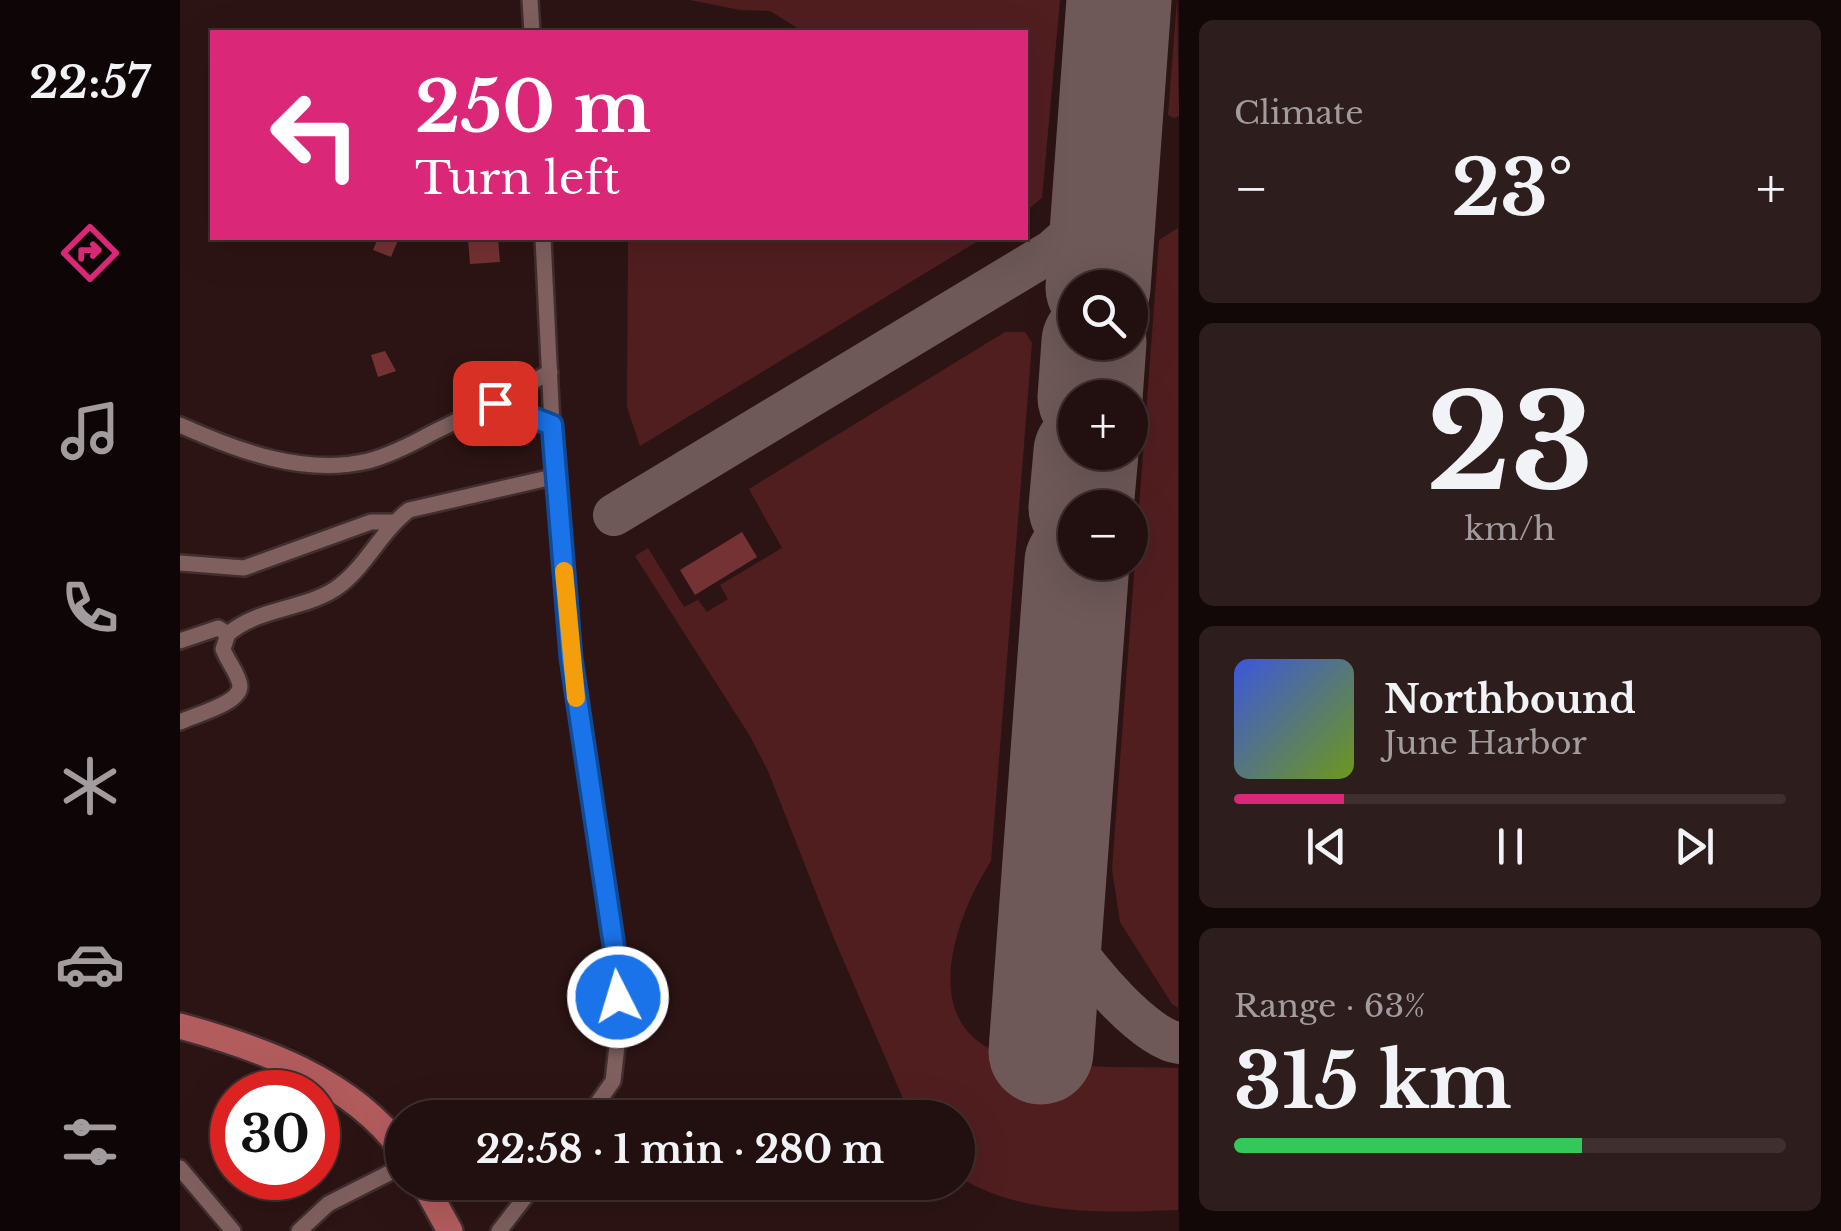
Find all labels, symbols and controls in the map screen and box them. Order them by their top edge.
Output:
text: 22:57 [29,54,151,110]
text: 250 m [415,64,651,151]
icon: left [250,70,380,200]
text: Climate [1234,93,1363,133]
text: 23° [1451,142,1573,235]
text: Turn left [415,150,620,206]
text: − [1234,155,1269,223]
text: + [1756,155,1786,223]
icon: directions [55,218,125,288]
map controls [1058,270,1148,580]
button: search [1058,270,1148,360]
pin [453,361,538,446]
text: 23 [1426,363,1594,524]
icon: arrive [468,376,523,431]
button: + [1058,380,1148,470]
icon: music [55,396,125,466]
button: − [1058,490,1148,580]
text: km/h [1465,509,1555,549]
icon: phone [55,573,125,643]
text: Northbound [1384,676,1636,723]
text: June Harbor [1384,723,1587,763]
icon: climate [55,751,125,821]
icon: previous [1299,819,1354,874]
icon: pause [1483,819,1538,874]
icon: next [1667,819,1722,874]
icon: car [55,929,125,999]
position arrow [566,945,670,1049]
text: Range · 63% [1234,986,1426,1026]
text: 315 km [1234,1035,1512,1128]
speed limit sign: 30 [210,1070,340,1200]
icon: filters [55,1107,125,1177]
text: 22:58 · 1 min · 280 m [476,1126,884,1173]

